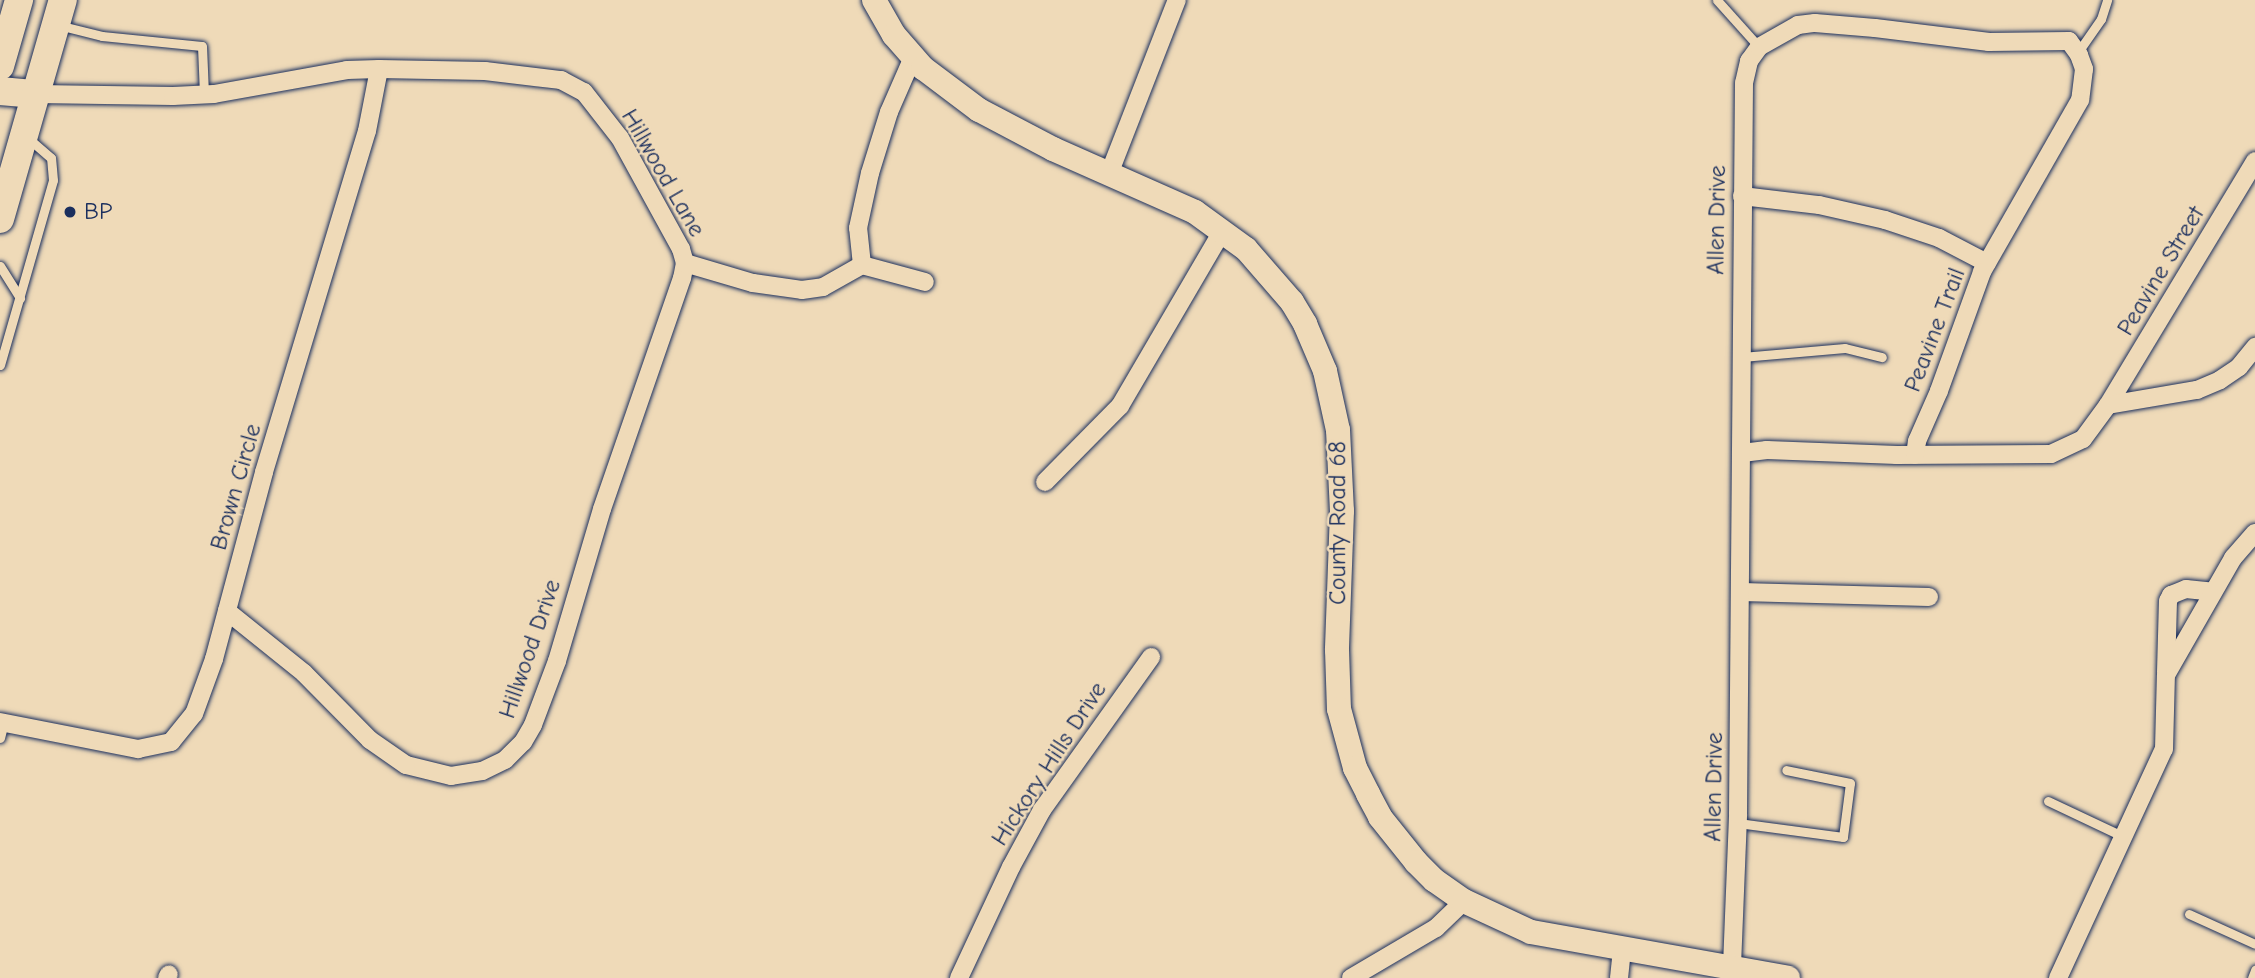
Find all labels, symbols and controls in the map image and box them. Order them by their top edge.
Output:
street label: Hillwood Lane [615,104,711,242]
street label: Allen Drive [1702,165,1732,275]
place label: BP [84,198,112,226]
street label: Peavine Street [2111,201,2211,341]
marker: BP [62,204,78,220]
street label: Peavine Trail [1898,264,1972,396]
street label: Brown Circle [204,421,268,553]
street label: County Road 68 [1324,441,1352,605]
street label: Hillwood Drive [493,576,567,722]
street label: Hickory Hills Drive [985,677,1113,851]
street label: Allen Drive [1699,732,1729,842]

